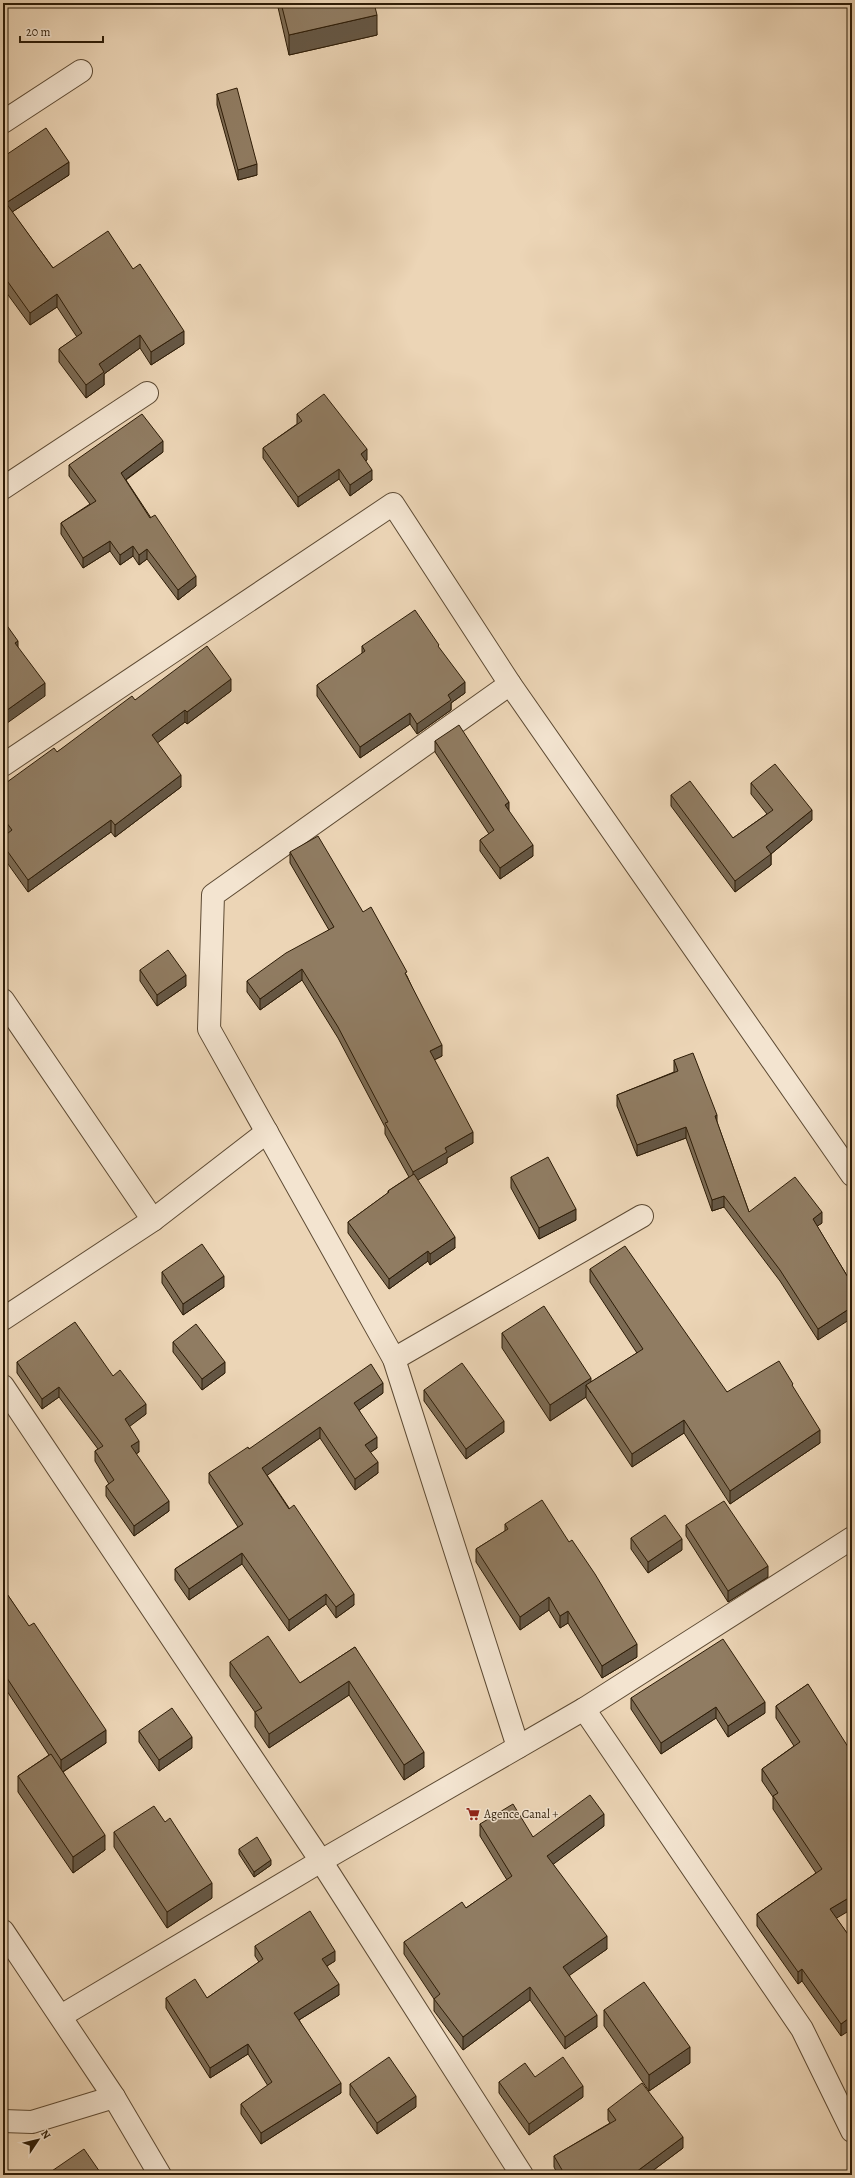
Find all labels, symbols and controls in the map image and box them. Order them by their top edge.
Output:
scale bar [20,18,103,44]
text: 20 m [26,24,50,40]
supermarket icon: Agence Canal + [465,1806,481,1822]
place label: Agence Canal + [483,1806,558,1822]
north arrow [18,2120,58,2160]
text: N [37,2127,54,2142]

